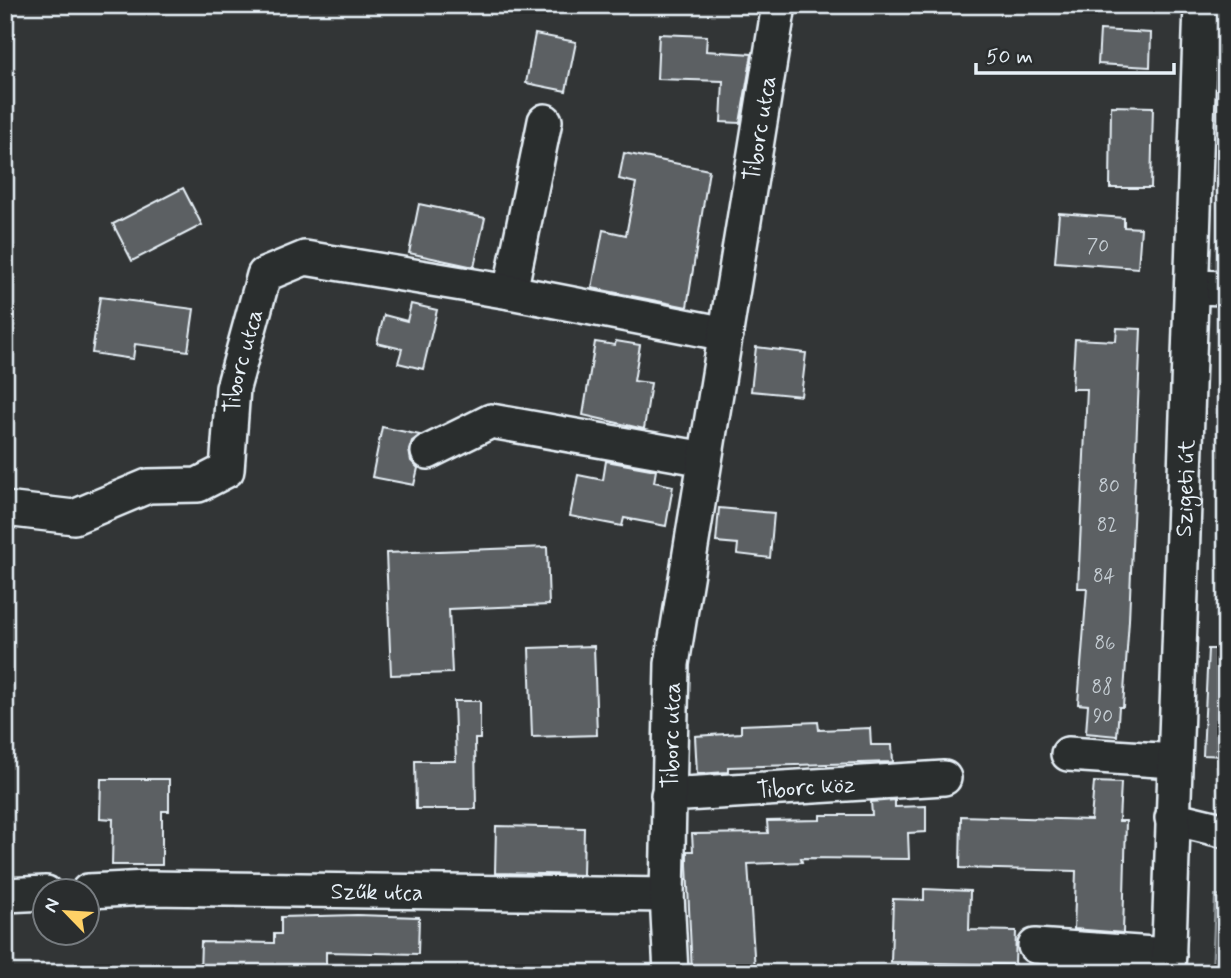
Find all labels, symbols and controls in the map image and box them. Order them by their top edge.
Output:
scale bar [976,32,1173,76]
text: 50 m [986,43,1033,71]
street label: Tiborc utca [738,73,784,184]
house number: 70 [1087,234,1109,259]
street label: Tiborc utca [218,306,271,414]
street label: Szigeti út [1170,439,1203,538]
house number: 80 [1098,474,1120,499]
house number: 82 [1097,513,1117,538]
house number: 84 [1093,564,1115,589]
house number: 86 [1094,631,1116,656]
house number: 88 [1091,675,1113,700]
street label: Tiborc utca [656,681,689,789]
house number: 90 [1093,704,1113,729]
street label: Tiborc köz [756,771,856,807]
north arrow [32,876,102,946]
street label: Szűk utca [330,877,423,909]
text: N [38,894,66,916]

